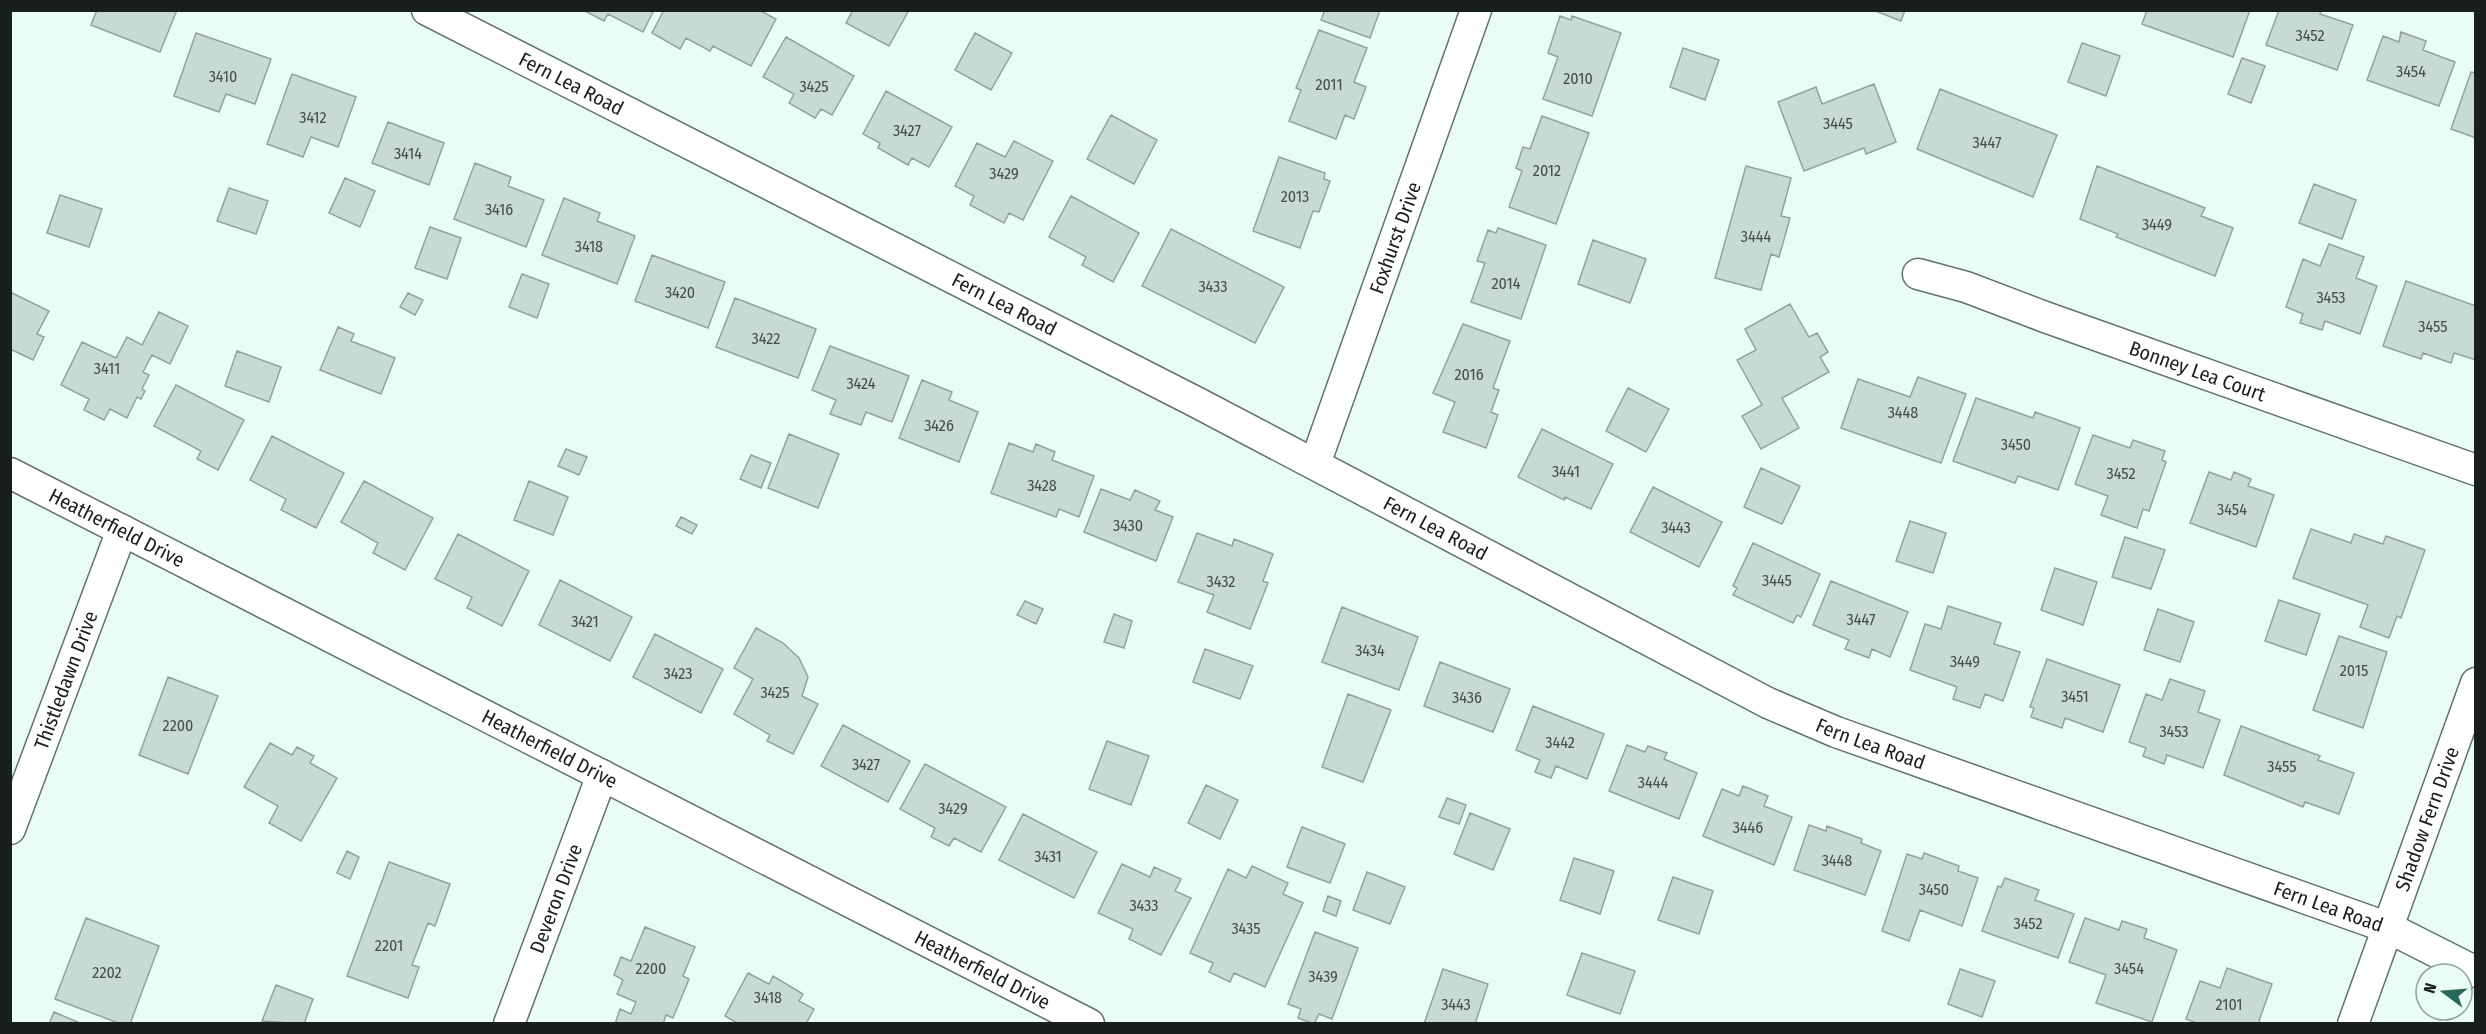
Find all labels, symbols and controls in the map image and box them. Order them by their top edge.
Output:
house number: 3452 [2296,26,2324,45]
street label: Fern Lea Road [515,47,628,120]
house number: 3454 [2396,62,2426,81]
house number: 3410 [209,67,237,86]
house number: 2010 [1563,69,1593,88]
house number: 2011 [1315,75,1343,94]
house number: 3425 [799,77,829,96]
house number: 3412 [299,108,327,127]
house number: 3445 [1823,114,1853,133]
house number: 3427 [893,121,922,140]
house number: 3447 [1973,133,2002,152]
house number: 3414 [394,144,422,163]
house number: 2012 [1533,161,1561,180]
house number: 3429 [989,164,1019,183]
street label: Foxhurst Drive [1364,179,1426,297]
house number: 2013 [1281,187,1309,206]
house number: 3416 [485,200,513,219]
house number: 3449 [2142,215,2172,234]
house number: 3444 [1741,227,1771,246]
house number: 3418 [575,237,603,256]
street label: Fern Lea Road [948,268,1061,341]
house number: 2014 [1492,274,1521,293]
house number: 3433 [1198,277,1228,296]
house number: 3420 [665,283,695,302]
house number: 3453 [2316,288,2346,307]
house number: 3455 [2418,317,2448,336]
house number: 3422 [752,329,780,348]
street label: Bonney Lea Court [2126,336,2269,406]
house number: 3411 [94,359,120,378]
house number: 2016 [1454,365,1484,384]
house number: 3424 [846,374,876,393]
house number: 3448 [1888,403,1918,422]
house number: 3426 [924,416,954,435]
house number: 3450 [2001,435,2031,454]
house number: 3441 [1552,462,1580,481]
house number: 3452 [2107,464,2135,483]
house number: 3428 [1027,476,1057,495]
street label: Heatherfield Drive [45,483,189,572]
street label: Fern Lea Road [1380,491,1492,565]
house number: 3454 [2217,500,2247,519]
house number: 3430 [1113,516,1143,535]
house number: 3443 [1661,518,1691,537]
house number: 3445 [1762,571,1792,590]
house number: 3432 [1207,572,1235,591]
street label: Thistledawn Drive [29,608,103,753]
house number: 3447 [1847,610,1876,629]
house number: 3421 [571,612,599,631]
house number: 3434 [1355,641,1385,660]
house number: 3449 [1950,652,1980,671]
house number: 2015 [2340,661,2368,680]
house number: 3423 [664,664,692,683]
house number: 3425 [760,683,790,702]
house number: 3451 [2061,687,2089,706]
house number: 3436 [1452,688,1482,707]
street label: Heatherfield Drive [478,704,621,793]
street label: Fern Lea Road [1812,713,1928,775]
house number: 2200 [163,716,193,735]
house number: 3453 [2159,722,2189,741]
house number: 3442 [1545,733,1575,752]
street label: Shadow Fern Drive [2390,743,2464,894]
house number: 3427 [852,755,881,774]
house number: 3455 [2267,757,2297,776]
house number: 3444 [1638,773,1668,792]
house number: 3429 [938,799,968,818]
house number: 3446 [1733,818,1763,837]
street label: Deveron Drive [525,841,587,956]
house number: 3431 [1034,847,1062,866]
house number: 3448 [1822,851,1852,870]
street label: Fern Lea Road [2271,876,2386,937]
house number: 3450 [1919,880,1949,899]
house number: 3433 [1129,896,1159,915]
house number: 3452 [2014,914,2042,933]
house number: 3435 [1231,919,1261,938]
street label: Heatherfield Drive [911,925,1054,1014]
house number: 2201 [375,936,403,955]
house number: 2200 [636,959,666,978]
house number: 3454 [2114,959,2144,978]
north arrow [2414,962,2474,1022]
house number: 2202 [92,963,122,982]
house number: 3439 [1308,967,1338,986]
text: N [2420,981,2441,995]
house number: 3418 [754,988,782,1007]
house number: 3443 [1441,995,1471,1014]
house number: 2101 [2215,995,2243,1014]

